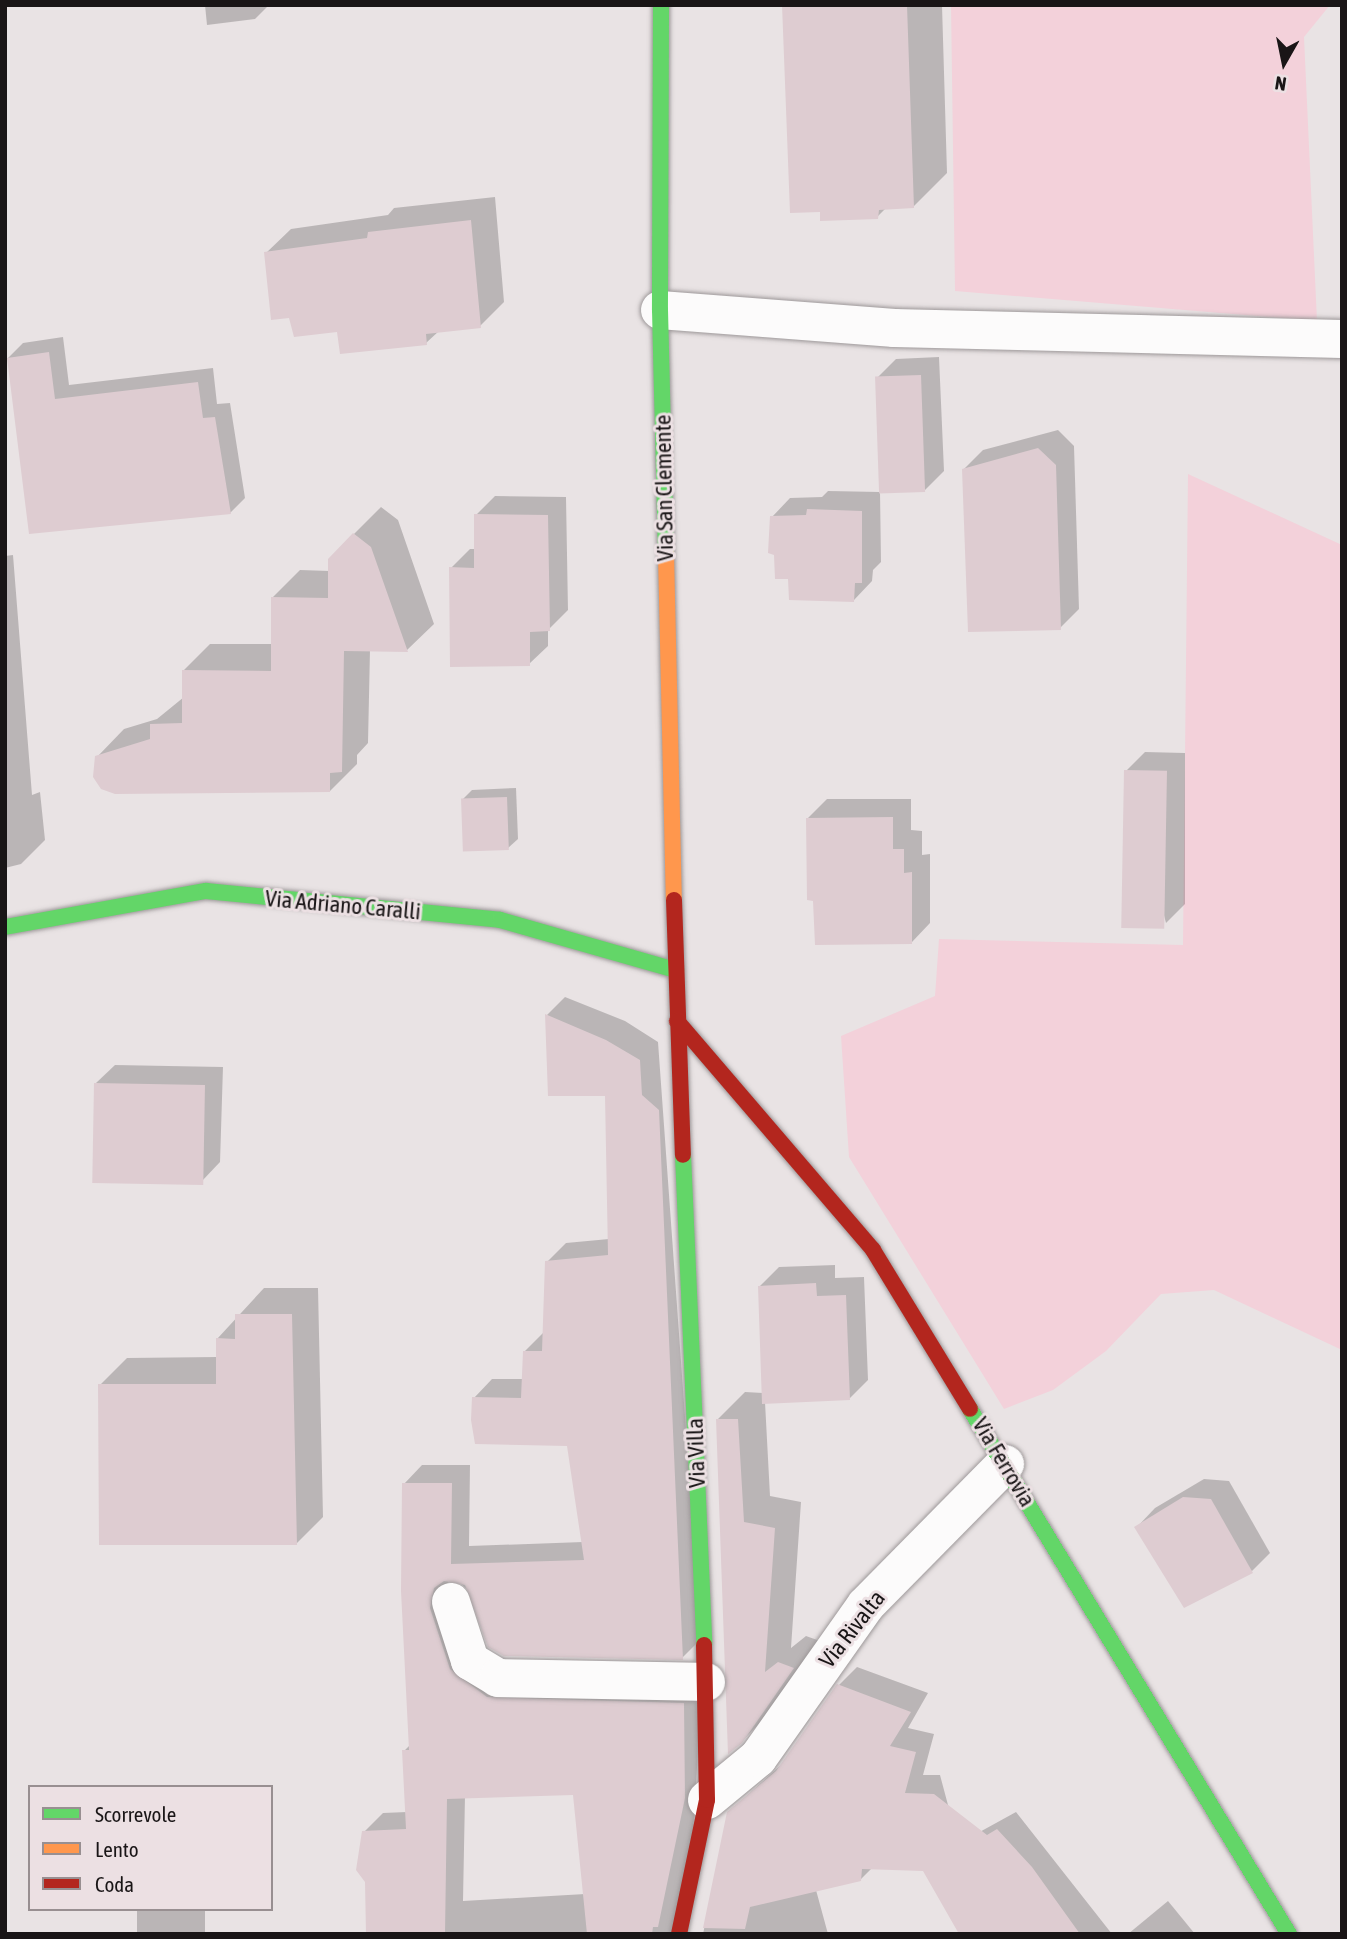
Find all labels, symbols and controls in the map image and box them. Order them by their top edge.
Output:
north arrow [1249,28,1319,98]
text: N [1273,72,1288,95]
street label: Via San Clemente [649,414,679,562]
street label: Via Adriano Caralli [264,884,422,926]
street label: Via Ferrovia [967,1412,1041,1512]
street label: Via Villa [681,1418,711,1488]
street label: Via Rivalta [813,1585,891,1673]
legend [28,1785,273,1911]
text: Scorrevole [95,1802,176,1826]
text: Lento [95,1837,139,1861]
text: Coda [95,1872,134,1896]

